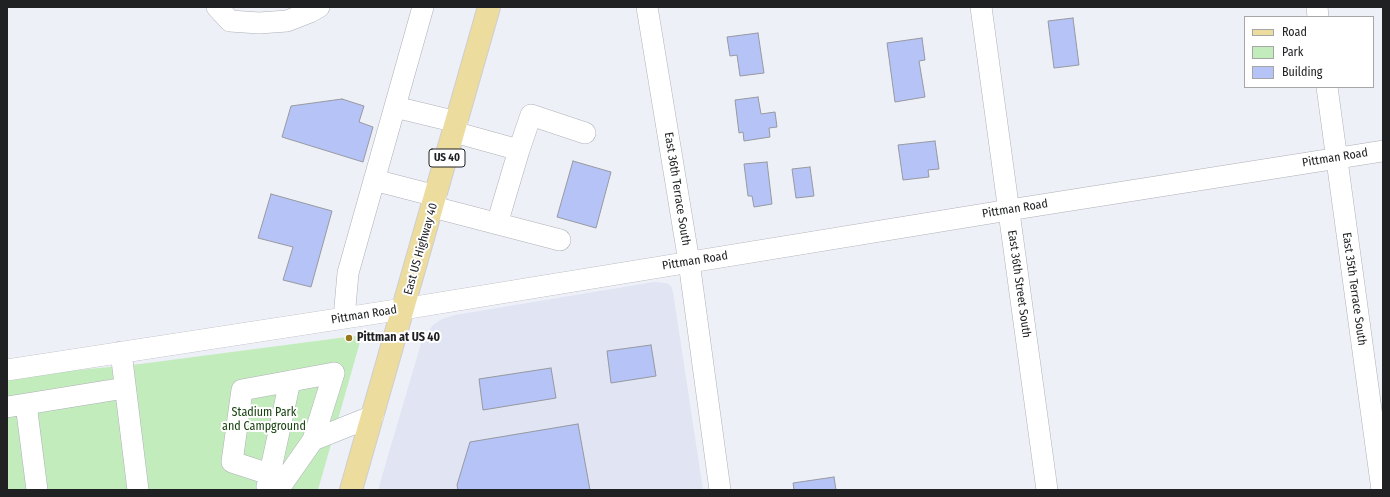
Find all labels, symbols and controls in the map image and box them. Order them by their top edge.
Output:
legend [1244,16,1374,88]
text: Road [1282,25,1307,39]
text: Park [1282,45,1303,59]
text: Building [1282,65,1322,79]
street label: East 36th Terrace South [661,131,693,247]
street label: Pittman Road [1301,146,1369,170]
road number: US 40 [429,149,465,167]
street label: Pittman Road [981,197,1049,221]
street label: East US Highway 40 [401,201,441,297]
street label: East 36th Street South [1004,229,1034,339]
street label: East 35th Terrace South [1339,231,1369,347]
street label: Pittman Road [661,249,729,273]
street label: Pittman Road [330,303,398,327]
place label: Pittman at US 40 [357,331,440,345]
marker: Pittman at US 40 [344,333,354,343]
park label: Stadium Park and Campground [222,406,306,434]

